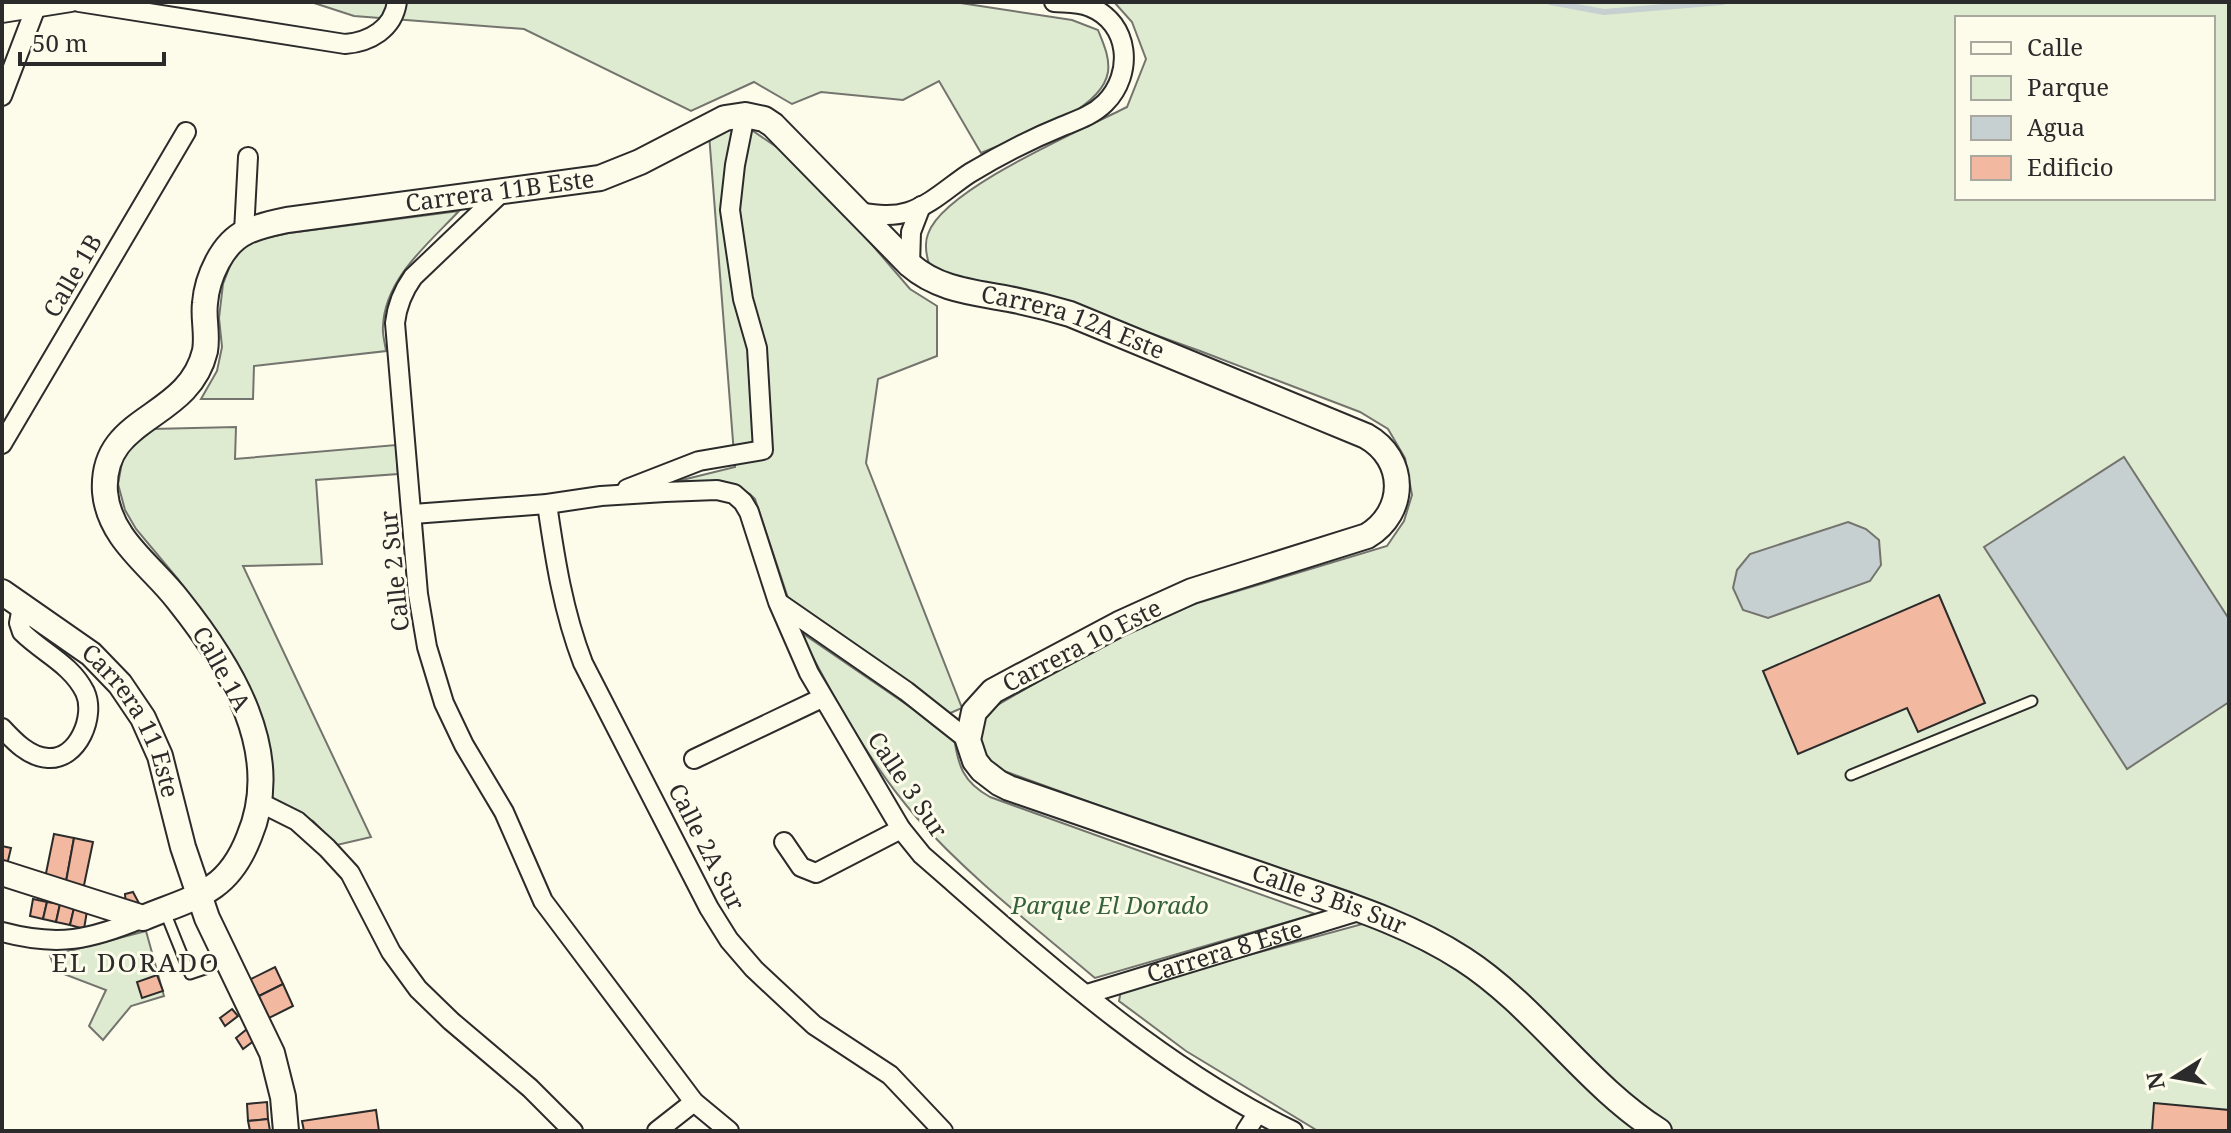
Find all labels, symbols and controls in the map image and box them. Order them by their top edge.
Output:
scale bar [20,16,164,66]
legend [1955,16,2215,200]
text: 50 m [32,26,88,59]
text: Calle [2027,30,2083,63]
text: Parque [2027,70,2109,103]
text: Agua [2027,110,2085,143]
text: Edificio [2027,150,2114,183]
street label: Carrera 11B Este [403,161,596,219]
street label: Calle 1B [35,227,109,323]
street label: Carrera 12A Este [979,276,1170,366]
street label: Calle 2 Sur [371,509,416,633]
street label: Carrera 10 Este [996,590,1167,699]
street label: Calle 1A [185,620,259,717]
street label: Carrera 11 Este [76,635,188,801]
street label: Calle 3 Sur [861,725,956,844]
street label: Calle 2A Sur [661,777,753,915]
street label: Calle 3 Bis Sur [1248,855,1412,941]
park label: Parque El Dorado [1010,888,1209,921]
street label: Carrera 8 Este [1142,911,1306,990]
district label: EL DORADO [52,944,220,980]
north arrow [2135,1037,2215,1117]
text: N [2138,1070,2171,1092]

